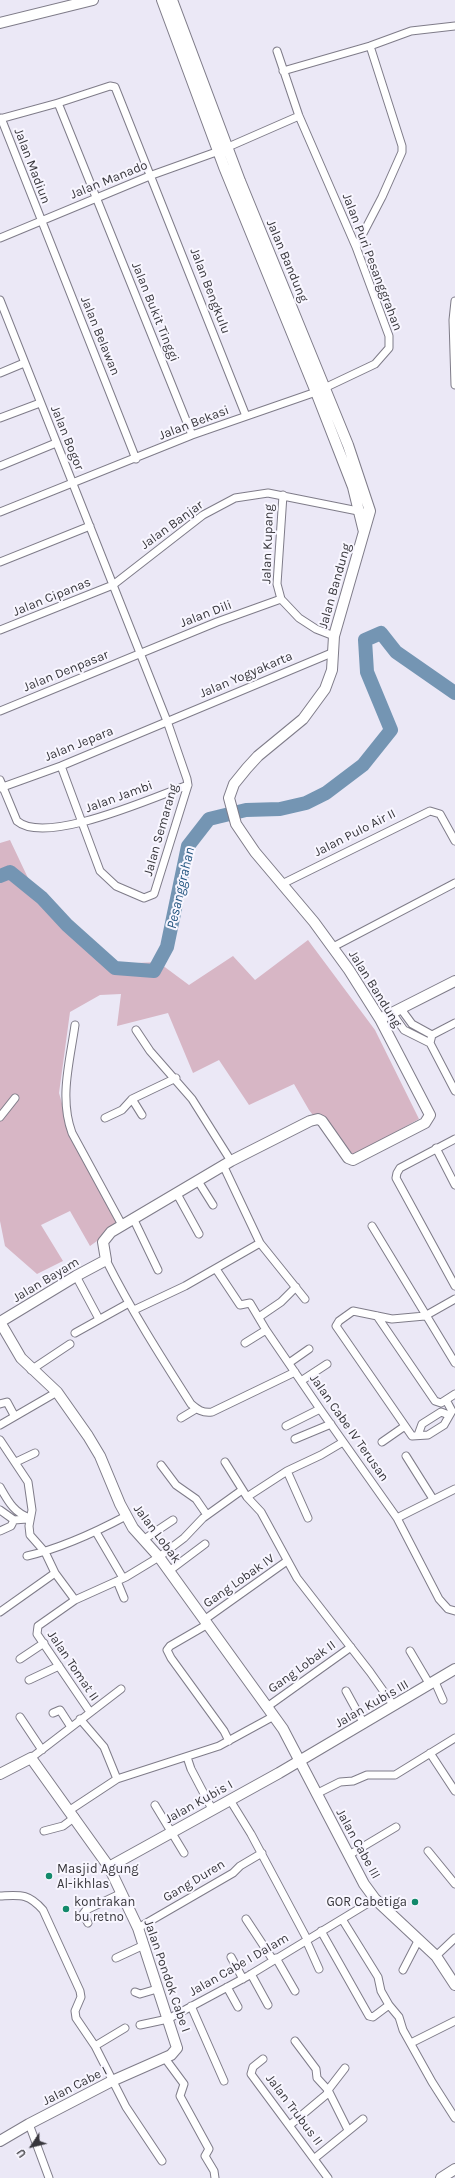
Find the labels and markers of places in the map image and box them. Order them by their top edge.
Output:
place label: Masjid Agung Al-ikhlas [57,1861,139,1892]
marker: Masjid Agung Al-ikhlas [44,1871,54,1881]
place label: kontrakan bu retno [74,1894,135,1925]
place label: GOR Cabetiga [326,1894,407,1910]
marker: GOR Cabetiga [410,1897,420,1907]
marker: kontrakan bu retno [61,1904,71,1914]

